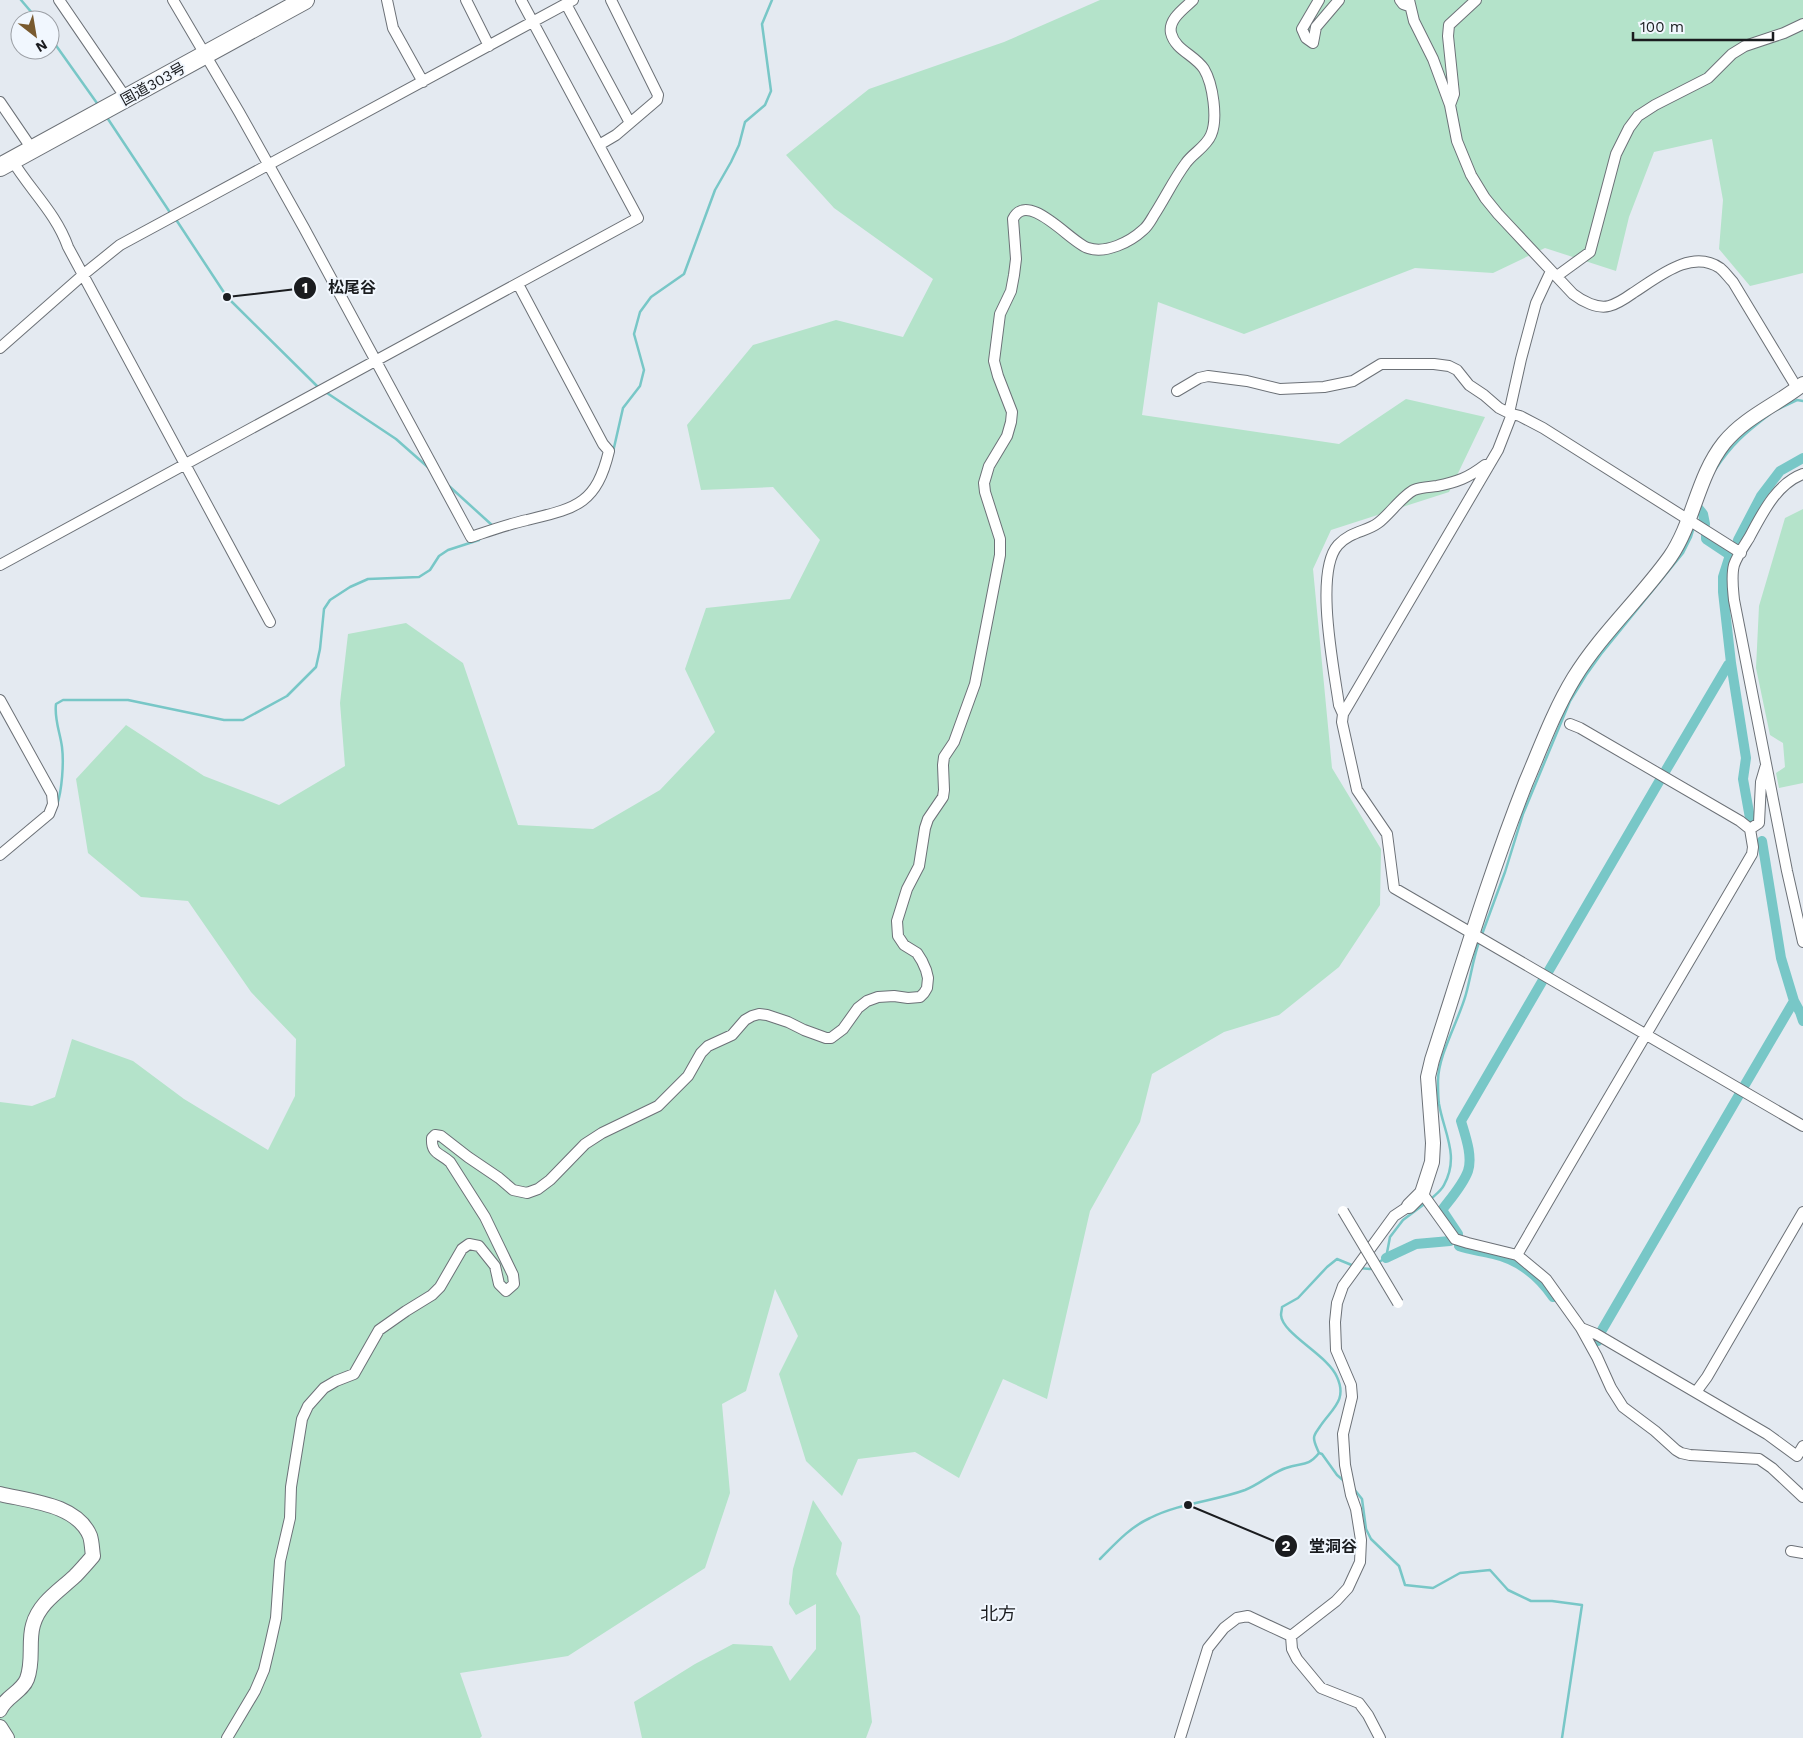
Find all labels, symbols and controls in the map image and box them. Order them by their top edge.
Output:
north arrow [10,10,60,60]
scale bar [1633,10,1773,42]
text: 100 m [1640,18,1684,36]
text: N [33,37,50,56]
street label: 国道303号 [117,59,189,109]
callout: 松尾谷 [293,272,386,303]
text: 松尾谷 [328,278,376,297]
text: 1 [302,279,308,297]
callout: 堂洞谷 [1274,1531,1367,1562]
text: 2 [1282,1537,1291,1555]
text: 堂洞谷 [1309,1537,1357,1556]
district label: 北方 [980,1603,1016,1624]

